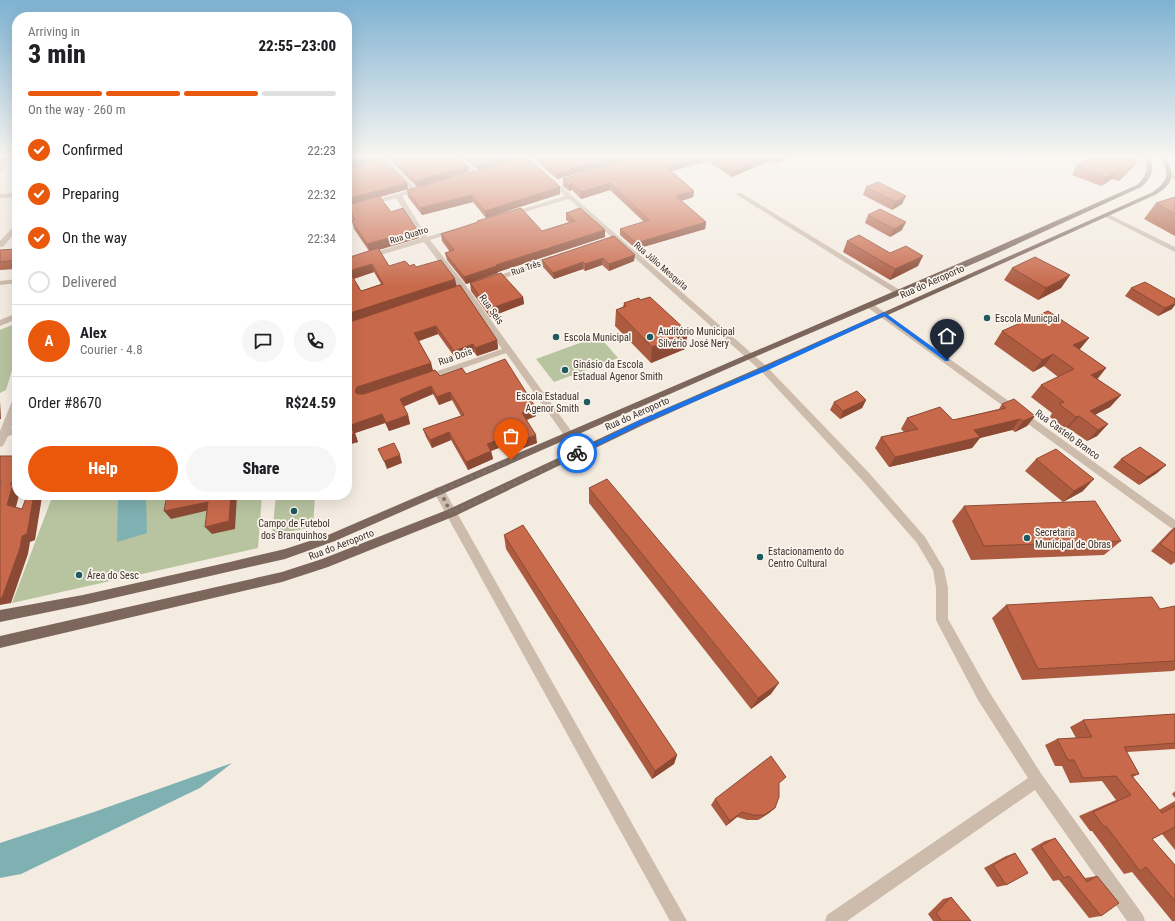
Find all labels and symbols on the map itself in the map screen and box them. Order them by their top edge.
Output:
street label: Rua Quatro [389,224,430,246]
street label: Rua Júlio Mesquita [632,240,690,292]
street label: Rua Três [510,258,542,278]
street label: Rua do Aeroporto [898,262,966,301]
street label: Rua Seis [477,292,506,327]
marker: Escola Municpal [982,313,992,323]
place label: Escola Municpal [995,313,1060,324]
pin [930,319,964,360]
place label: Auditório Municipal Silvério José Nery [658,326,735,349]
marker: Escola Municipal [551,332,561,342]
place label: Escola Municipal [564,332,631,343]
marker: Auditório Municipal Silvério José Nery [645,332,655,342]
street label: Rua Dois [437,345,474,367]
place label: Ginásio da Escola Estadual Agenor Smith [573,359,663,382]
marker: Ginásio da Escola Estadual Agenor Smith [560,365,570,375]
place label: Escola Estadual Agenor Smith [516,391,579,414]
street label: Rua do Aeroporto [603,394,671,433]
marker: Escola Estadual Agenor Smith [582,397,592,407]
street label: Rua Castelo Branco [1033,407,1102,462]
pin [494,419,528,460]
courier [557,433,597,473]
marker: Campo de Futebol dos Branquinhos [289,506,299,516]
place label: Campo de Futebol dos Branquinhos [258,518,330,541]
street label: Rua do Aeroporto [307,527,375,562]
place label: Secretaria Municipal de Obras [1035,527,1111,550]
marker: Secretaria Municipal de Obras [1022,533,1032,543]
place label: Estacionamento do Centro Cultural [768,546,844,569]
marker: Estacionamento do Centro Cultural [755,552,765,562]
place label: Área do Sesc [87,569,139,581]
marker: Área do Sesc [74,570,84,580]

